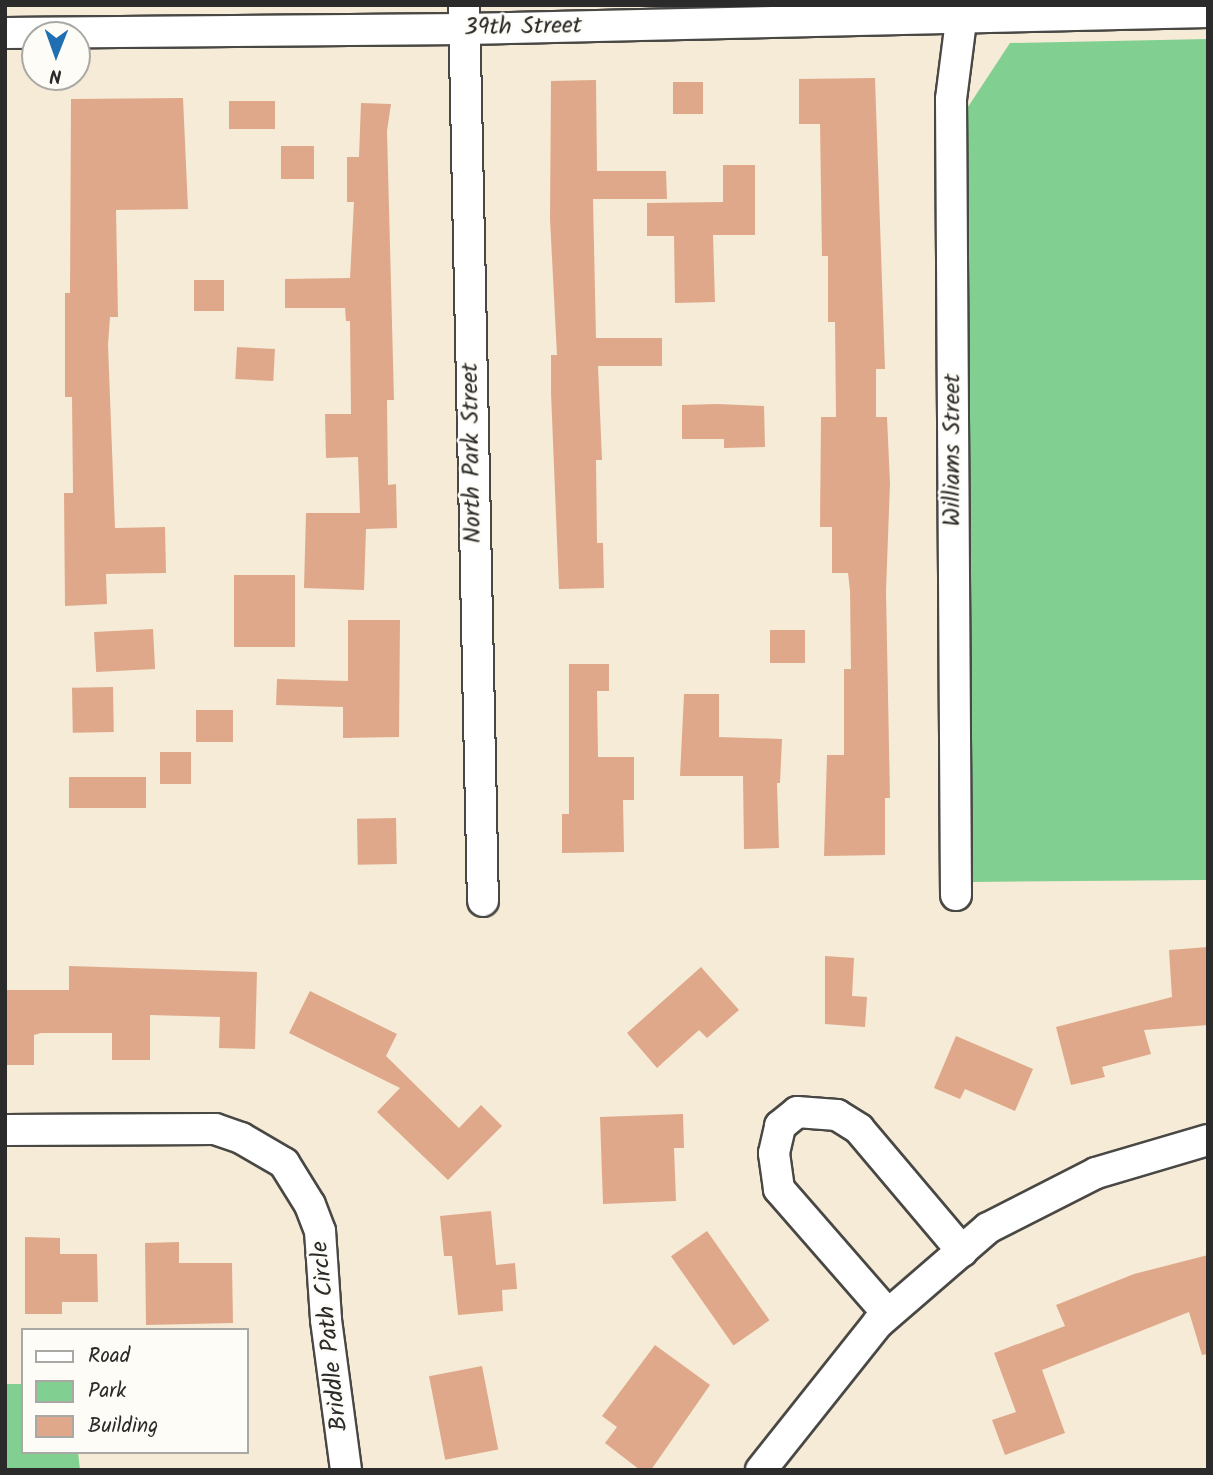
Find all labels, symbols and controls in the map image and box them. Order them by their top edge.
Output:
street label: 39th Street [464,12,582,42]
north arrow [21,21,91,91]
text: N [49,60,62,90]
street label: North Park Street [456,362,488,544]
street label: Williams Street [939,373,967,527]
street label: Briddle Path Circle [306,1240,354,1432]
legend [21,1328,248,1454]
text: Road [88,1340,130,1373]
text: Park [88,1375,126,1408]
text: Building [88,1410,158,1443]

